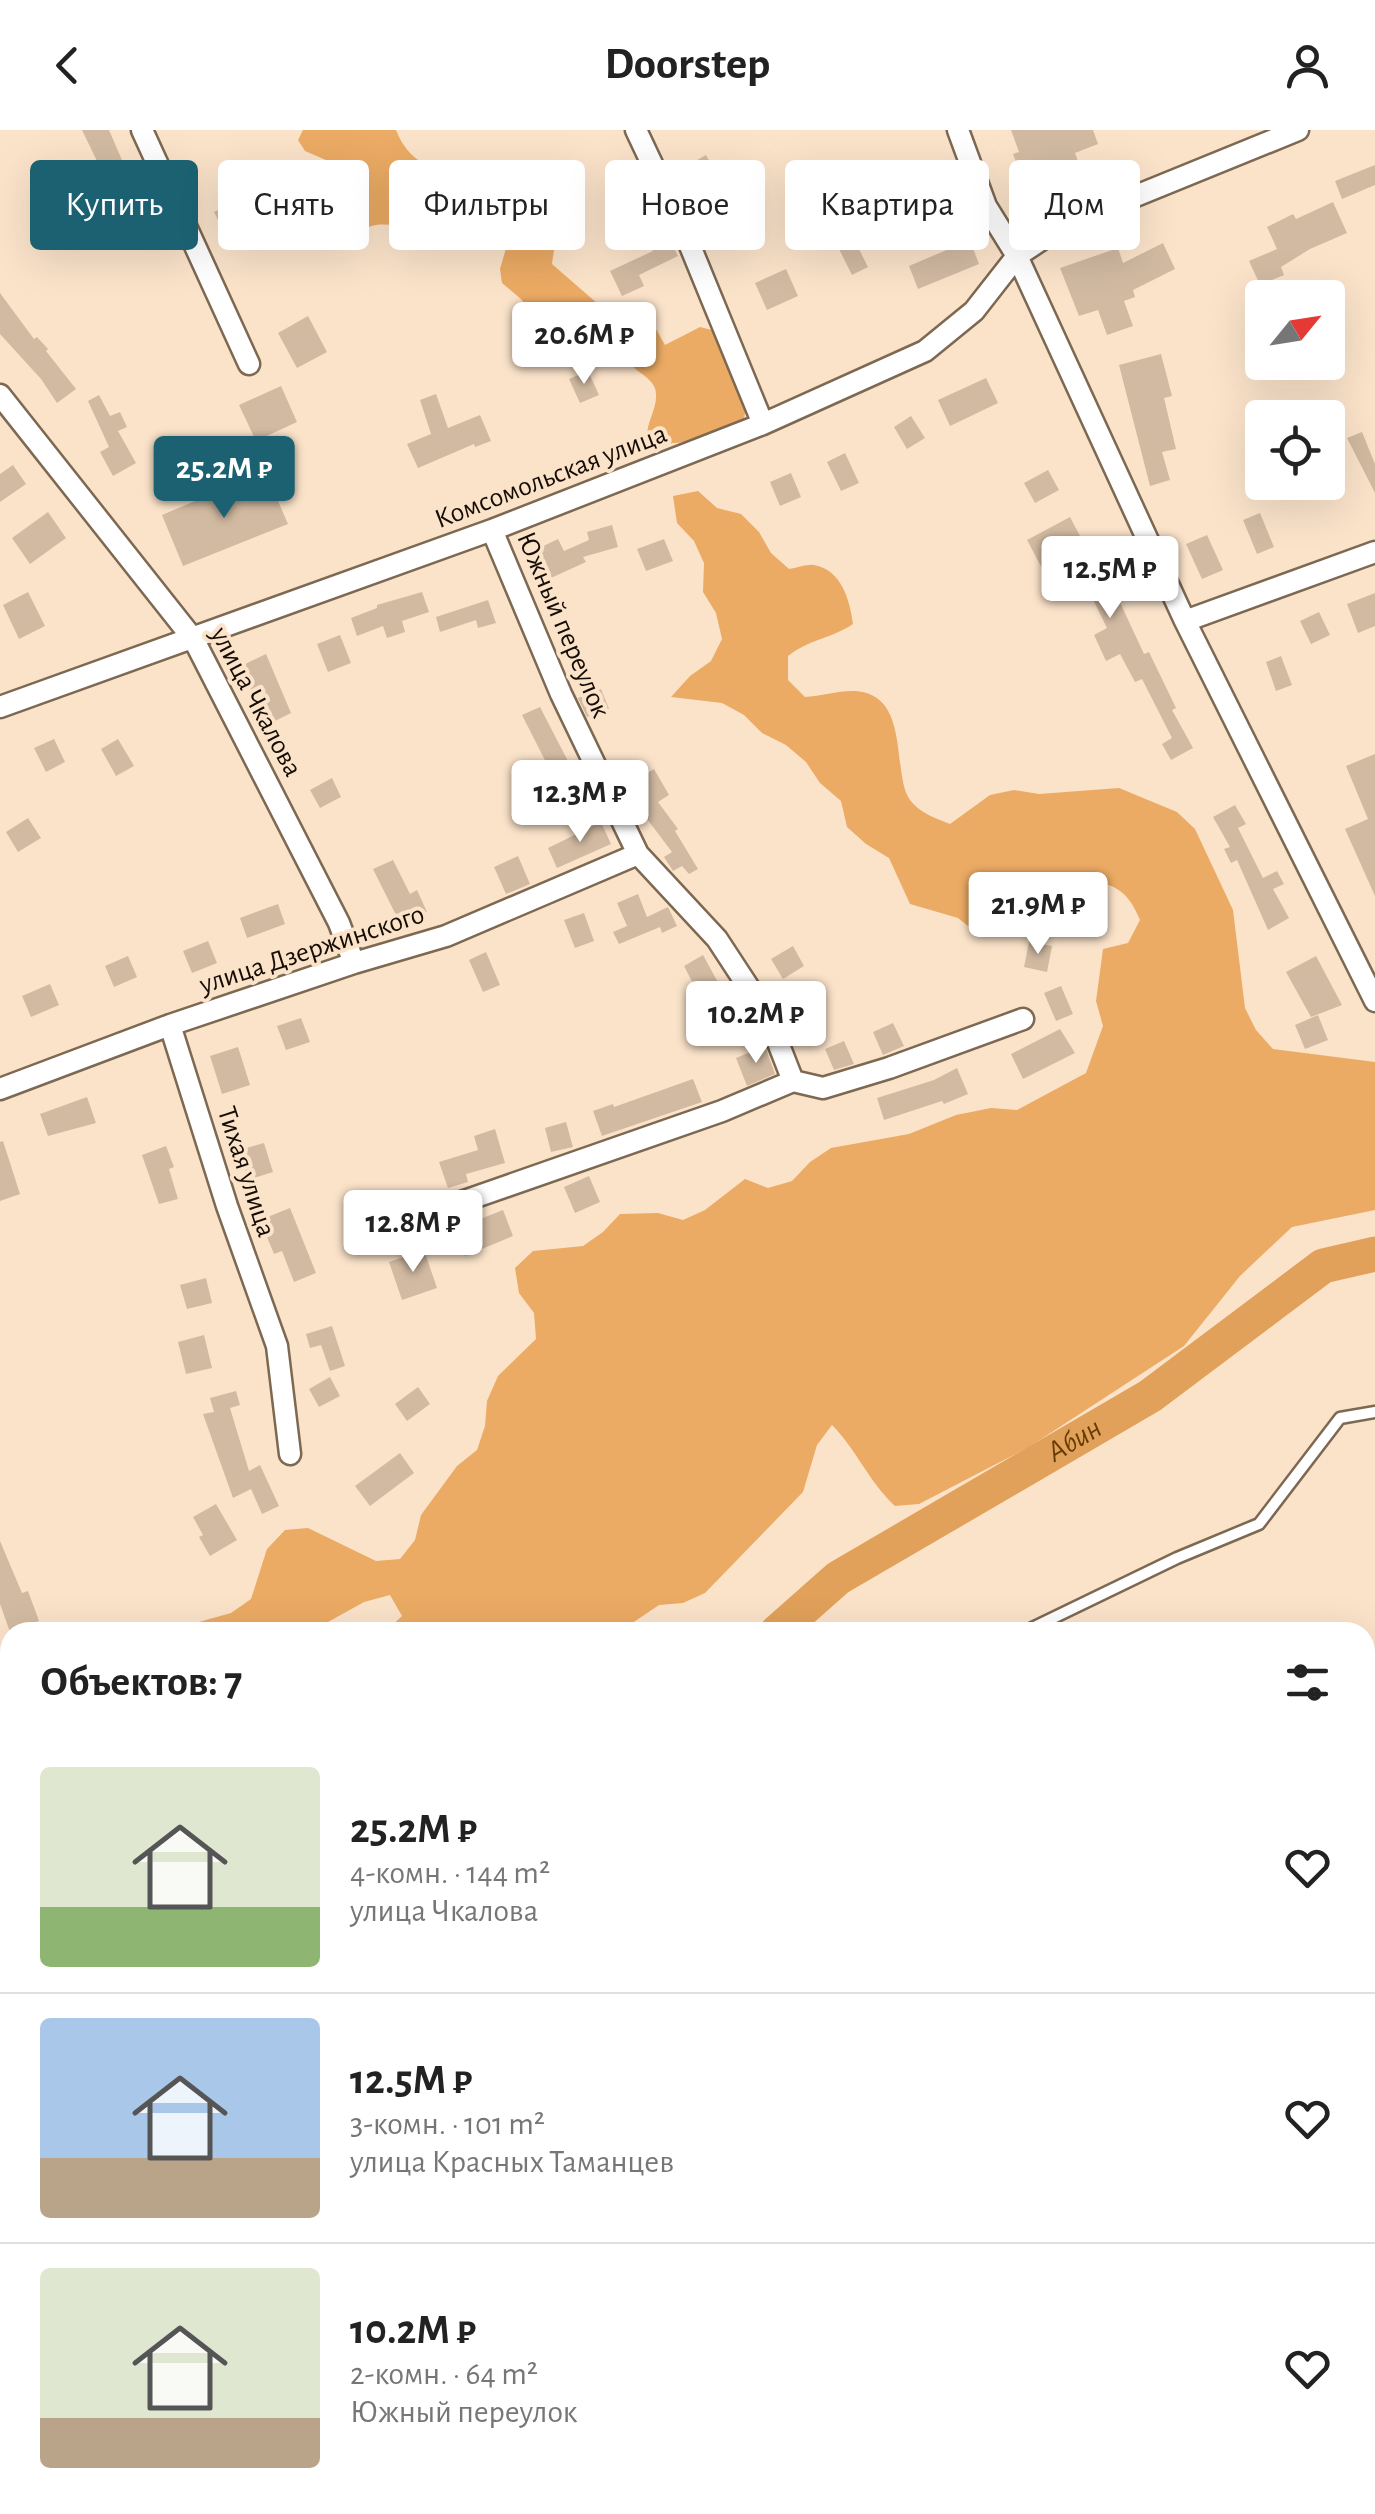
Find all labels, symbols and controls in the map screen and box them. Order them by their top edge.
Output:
icon: back [40,38,95,93]
icon: person [1280,38,1335,93]
text: Doorstep [605,42,770,87]
chip: Купить [30,160,198,250]
chip: Снять [218,160,369,250]
chip: Фильтры [389,160,585,250]
chip: Новое [605,160,765,250]
chip: Квартира [785,160,989,250]
chip: Дом [1009,160,1140,250]
north arrow [1245,280,1345,380]
map controls [1245,280,1345,500]
pin: 20.6M ₽ [492,302,676,387]
text: 20.6M ₽ [534,318,634,350]
button: locate [1245,400,1345,500]
street label: Комсомольская улица [431,420,671,534]
pin: 25.2M ₽ [132,436,316,521]
text: 25.2M ₽ [176,452,272,484]
street label: Южный переулок [511,528,615,722]
pin: 12.5M ₽ [1018,536,1202,621]
text: 12.5M ₽ [1063,552,1157,584]
street label: улица Чкалова [205,622,307,781]
pin: 12.3M ₽ [488,760,672,845]
text: 12.3M ₽ [533,776,627,808]
pin: 21.9M ₽ [946,872,1130,957]
text: 21.9M ₽ [991,888,1085,920]
street label: улица Дзержинского [195,900,428,1000]
pin: 10.2M ₽ [664,981,848,1066]
text: 10.2M ₽ [708,997,804,1029]
street label: Тихая улица [212,1104,280,1241]
pin: 12.8M ₽ [321,1190,505,1275]
text: 12.8M ₽ [365,1206,461,1238]
water label: Абин [1041,1413,1107,1468]
icon: filters [1280,1655,1335,1710]
text: Объектов: 7 [40,1661,242,1703]
icon: home [120,1807,240,1927]
text: 25.2M ₽ [350,1808,477,1850]
icon: heart [1280,1840,1335,1895]
text: 4-комн. · 144 m² [350,1857,550,1889]
text: улица Чкалова [350,1895,538,1927]
icon: home [120,2058,240,2178]
text: 12.5M ₽ [350,2059,472,2101]
icon: heart [1280,2091,1335,2146]
text: 3-комн. · 101 m² [350,2108,545,2140]
text: улица Красных Таманцев [350,2146,674,2178]
icon: home [120,2308,240,2428]
text: 10.2M ₽ [350,2309,476,2351]
icon: heart [1280,2341,1335,2396]
text: 2-комн. · 64 m² [350,2358,538,2390]
text: Южный переулок [350,2396,577,2428]

